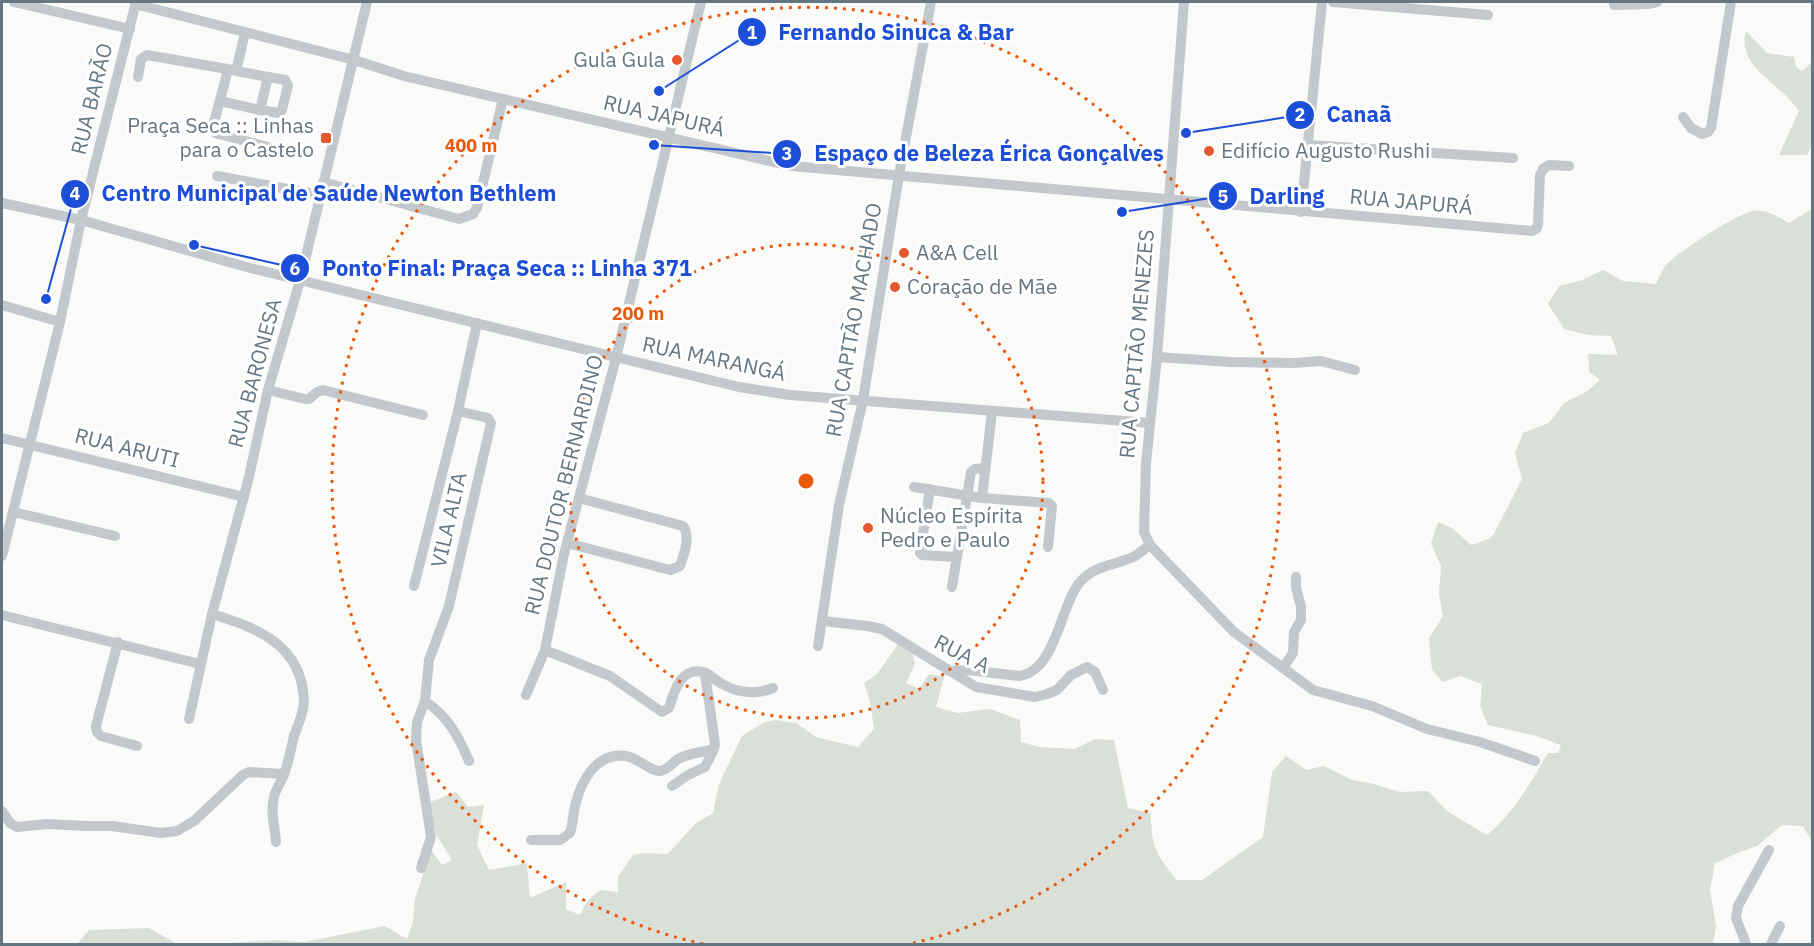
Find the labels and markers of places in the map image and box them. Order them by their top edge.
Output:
callout: Fernando Sinuca & Bar [737,12,1026,52]
place label: Gula Gula [573,45,665,73]
marker: Gula Gula [670,53,684,67]
callout: Canaã [1285,95,1404,135]
place label: Praça Seca :: Linhas para o Castelo [127,111,314,163]
marker: Praça Seca :: Linhas para o Castelo [319,131,333,145]
callout: Espaço de Beleza Érica Gonçalves [772,134,1176,174]
place label: Edifício Augusto Rushi [1221,136,1430,164]
marker: Edifício Augusto Rushi [1202,144,1216,158]
callout: Centro Municipal de Saúde Newton Bethlem [60,174,568,214]
callout: Darling [1208,176,1337,216]
place label: A&A Cell [916,238,998,266]
marker: A&A Cell [897,246,911,260]
callout: Ponto Final: Praça Seca :: Linha 371 [280,248,704,288]
place label: Coração de Mãe [907,272,1058,300]
marker: Coração de Mãe [888,280,902,294]
centre of rings [796,471,816,491]
place label: Núcleo Espírita Pedro e Paulo [880,501,1023,553]
marker: Núcleo Espírita Pedro e Paulo [861,521,875,535]

